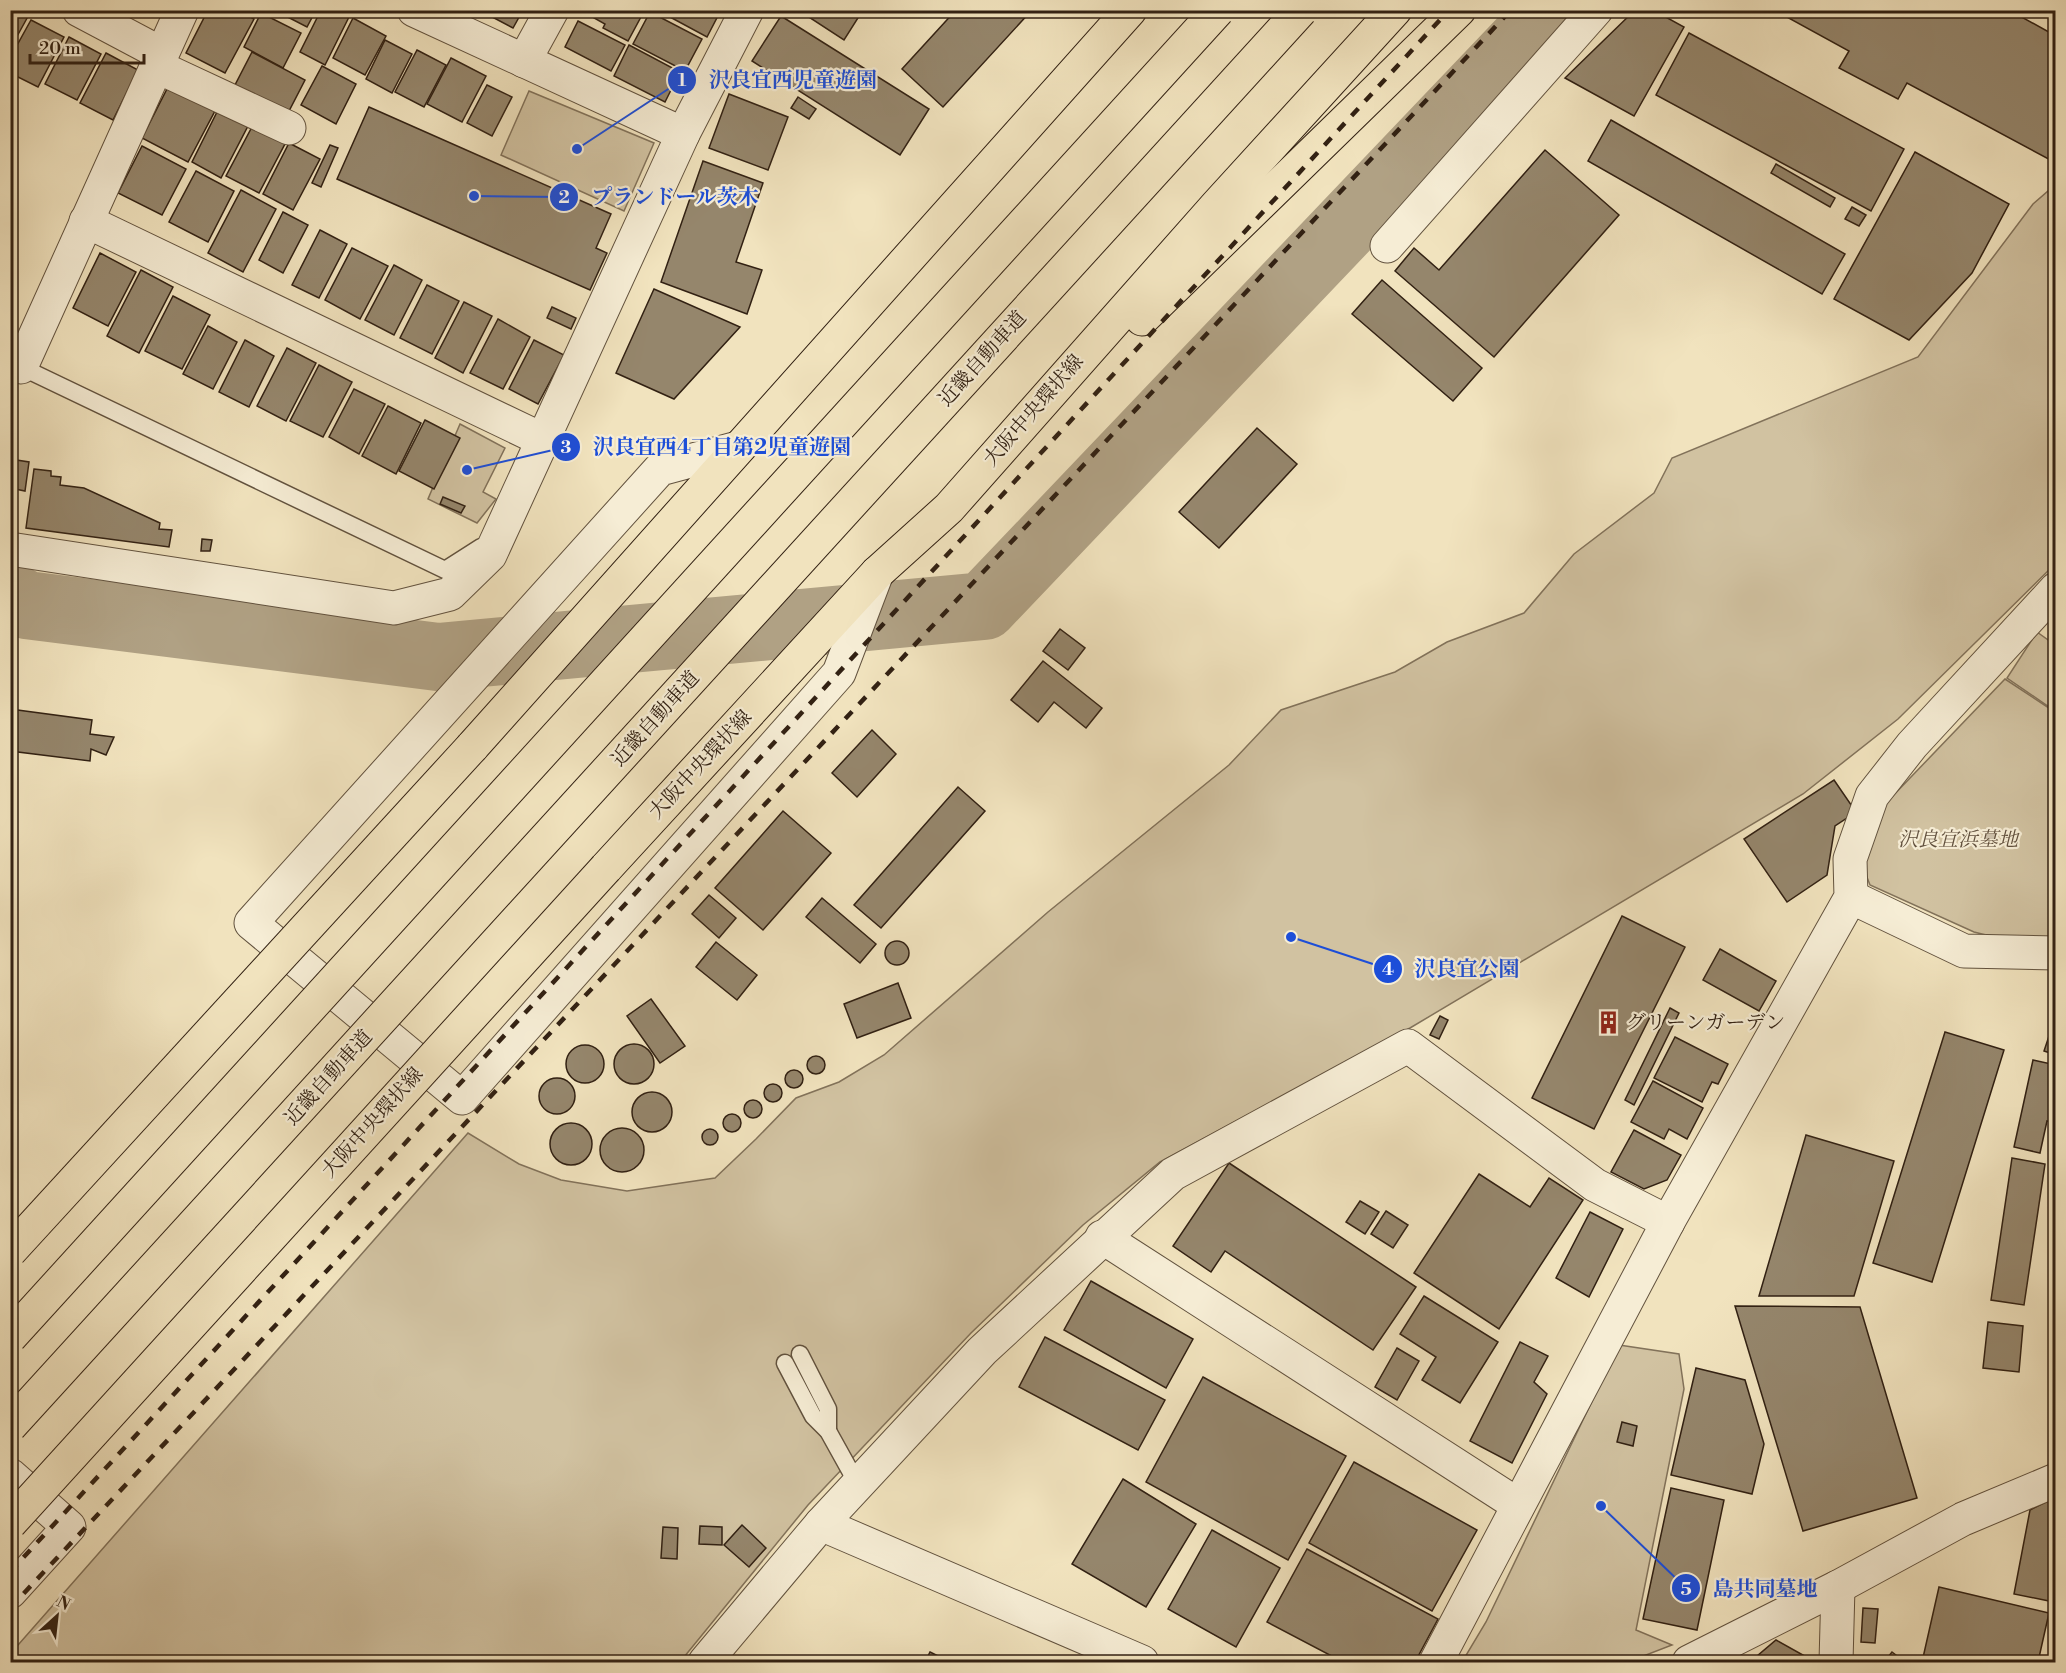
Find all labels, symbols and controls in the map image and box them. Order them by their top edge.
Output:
scale bar [30,27,144,65]
text: 20 m [39,37,81,60]
callout: 沢良宜西児童遊園 [667,60,889,99]
text: 沢良宜西児童遊園 [709,68,877,94]
text: 1 [678,69,687,92]
callout: プランドール茨木 [549,177,771,216]
text: プランドール茨木 [591,185,759,211]
text: 2 [558,186,570,209]
street label: 近畿自動車道 [934,306,1032,412]
street label: 大阪中央環状線 [979,350,1089,472]
callout: 沢良宜西4丁目第2児童遊園 [551,428,863,467]
text: 沢良宜西4丁目第2児童遊園 [593,435,851,461]
text: 3 [561,436,572,459]
street label: 近畿自動車道 [607,666,705,772]
street label: 大阪中央環状線 [644,705,758,825]
park label: 沢良宜浜墓地 [1898,828,2020,853]
callout: 沢良宜公園 [1373,949,1532,988]
text: 沢良宜公園 [1415,957,1520,983]
text: 4 [1382,958,1394,981]
building icon: グリーンガーデン [1595,1010,1621,1036]
place label: グリーンガーデン [1626,1011,1785,1036]
street label: 近畿自動車道 [280,1025,378,1131]
street label: 大阪中央環状線 [317,1063,429,1183]
callout: 島共同墓地 [1671,1569,1830,1608]
text: 島共同墓地 [1713,1577,1818,1603]
text: 5 [1680,1578,1692,1601]
north arrow [27,1586,87,1646]
text: N [53,1592,74,1615]

